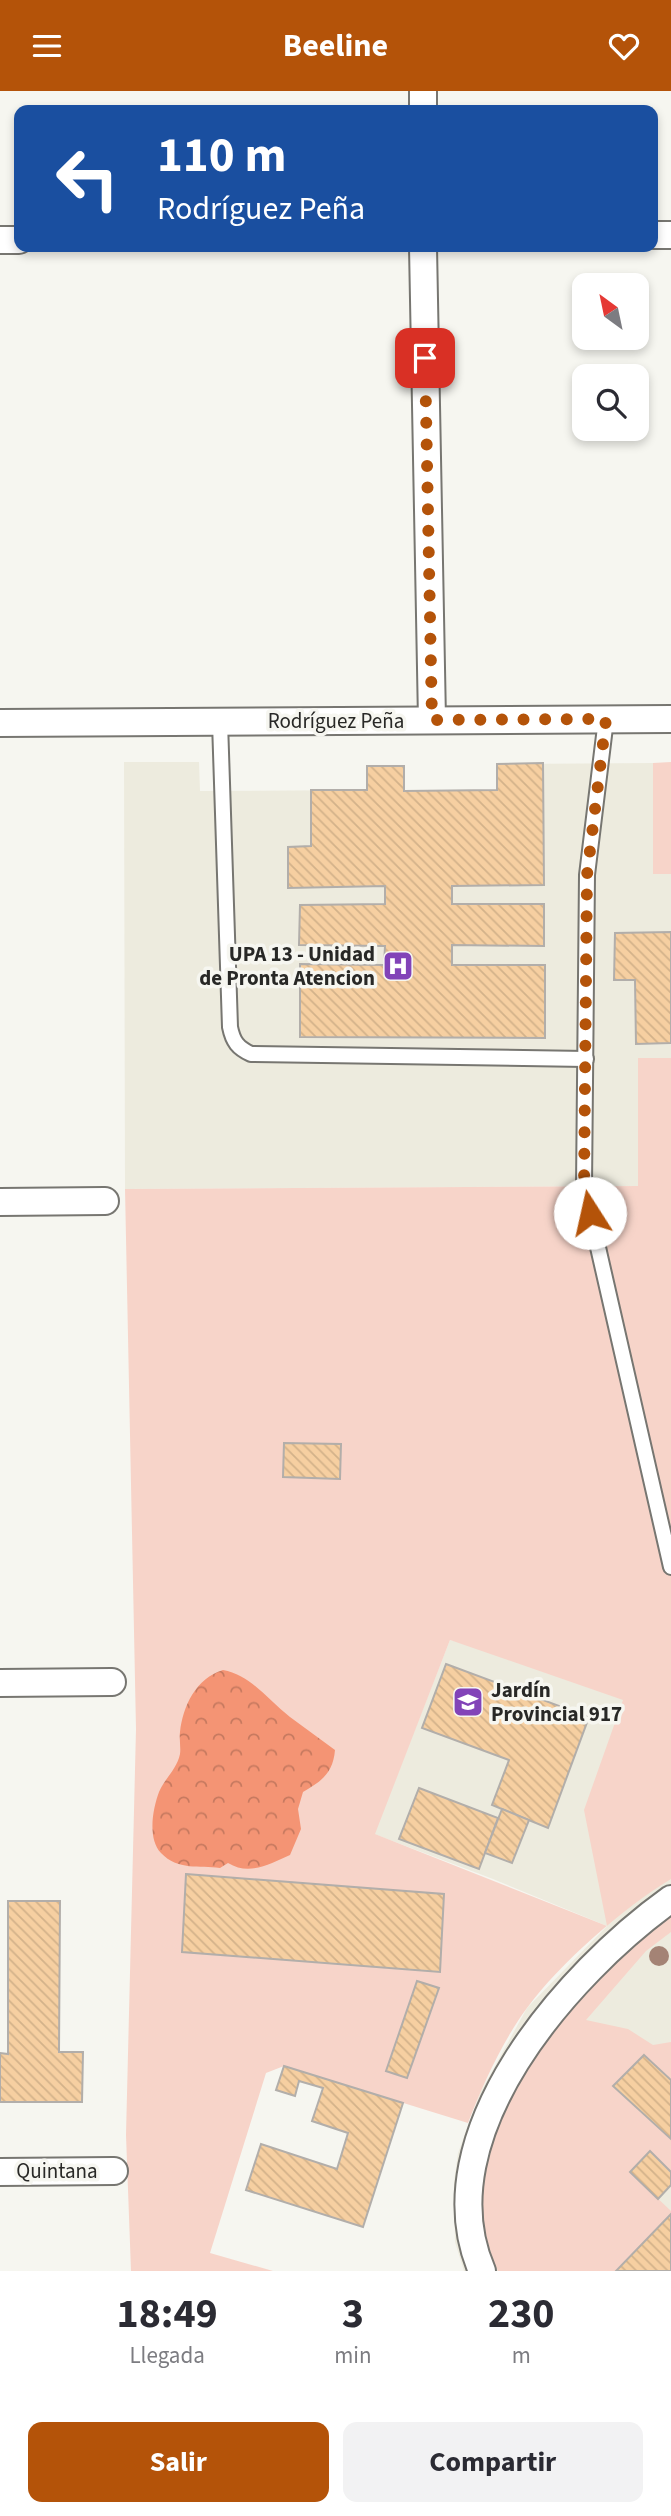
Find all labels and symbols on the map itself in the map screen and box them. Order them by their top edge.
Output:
north arrow [572,273,649,350]
pin [395,328,455,388]
street label: Rodríguez Peña [268,706,404,736]
place label: UPA 13 - Unidad de Pronta Atencion [199,939,375,993]
hospital icon: UPA 13 - Unidad de Pronta Atencion [381,949,415,983]
position arrow [553,1176,627,1250]
place label: Jardín Provincial 917 [491,1675,622,1729]
school or university icon: Jardín Provincial 917 [451,1685,485,1719]
street label: Quintana [16,2156,98,2186]

